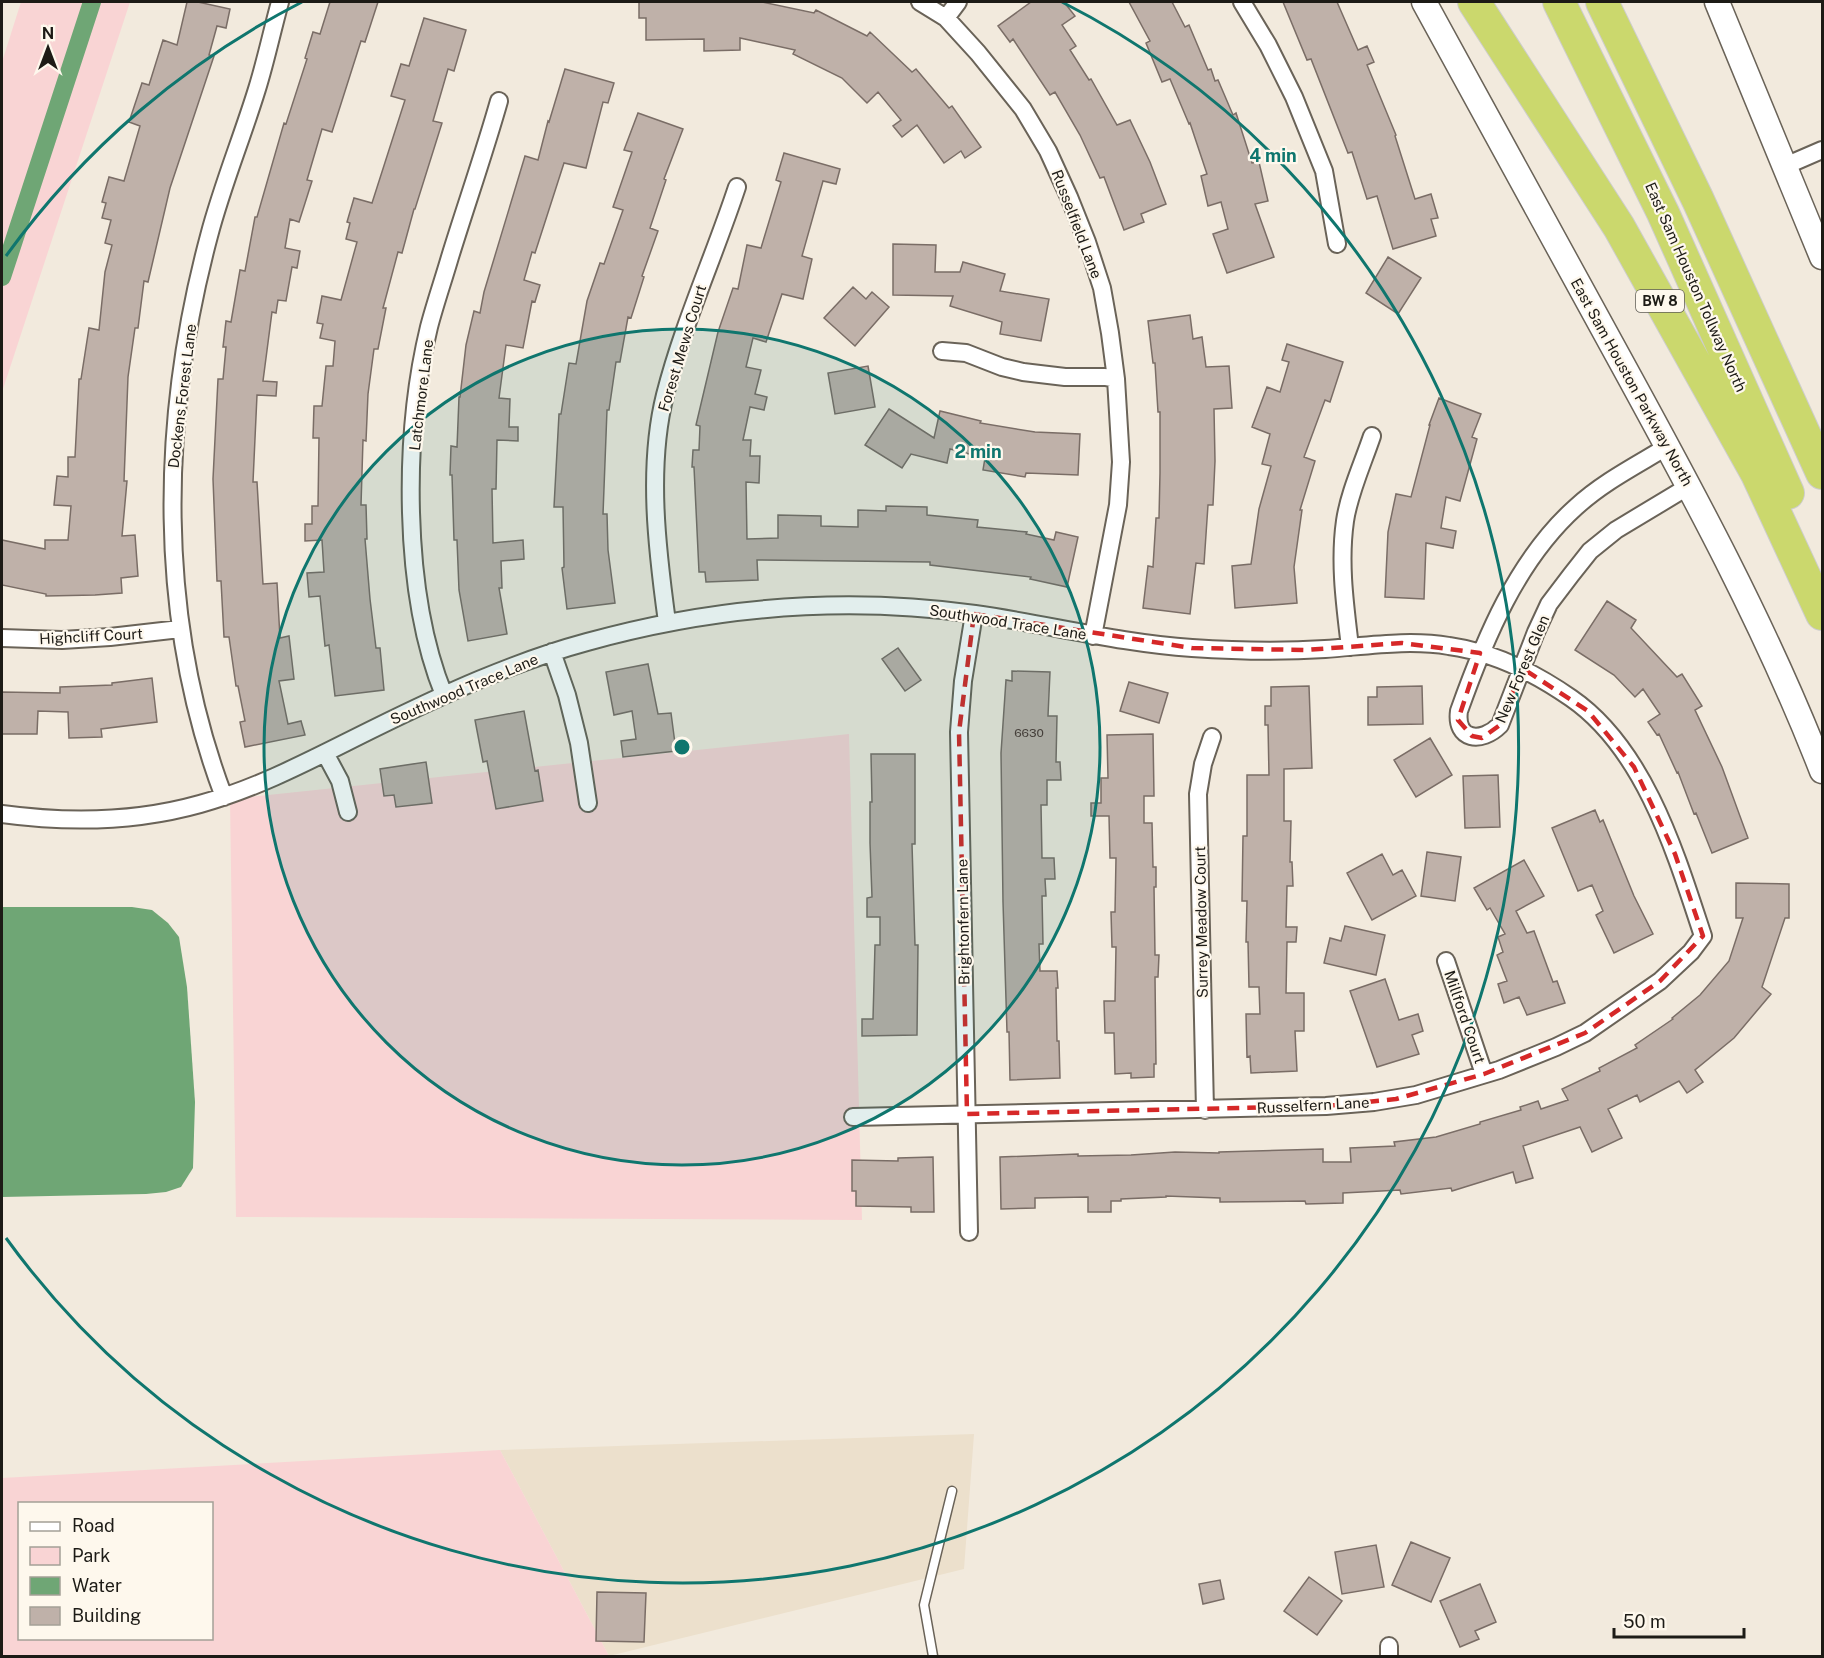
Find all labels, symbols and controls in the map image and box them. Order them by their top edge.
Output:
north arrow [18,18,78,78]
text: N [42,24,54,43]
text: 4 min [1249,145,1297,166]
street label: Russelfield Lane [1048,167,1106,281]
street label: East Sam Houston Tollway North [1642,180,1750,394]
street label: East Sam Houston Parkway North [1568,275,1696,489]
street label: Forest Mews Court [655,282,709,413]
road number: BW 8 [1636,290,1684,312]
street label: Dockens Forest Lane [165,323,199,469]
street label: Latchmore Lane [406,338,436,452]
text: 2 min [954,441,1002,462]
street label: Southwood Trace Lane [928,601,1088,643]
street label: New Forest Glen [1492,613,1552,725]
street label: Highcliff Court [39,625,143,647]
street label: Southwood Trace Lane [388,650,540,728]
house number: 6630 [1014,726,1044,740]
centre of rings [672,737,692,757]
street label: Surrey Meadow Court [1191,846,1211,998]
street label: Brightonfern Lane [953,859,973,985]
street label: Millford Court [1441,968,1489,1066]
street label: Russelfern Lane [1256,1094,1370,1116]
legend [18,1502,213,1640]
text: Road [72,1515,115,1536]
text: Park [72,1545,110,1566]
text: Water [72,1575,122,1596]
scale bar [1614,1601,1744,1639]
text: Building [72,1605,141,1626]
text: 50 m [1623,1611,1666,1632]

